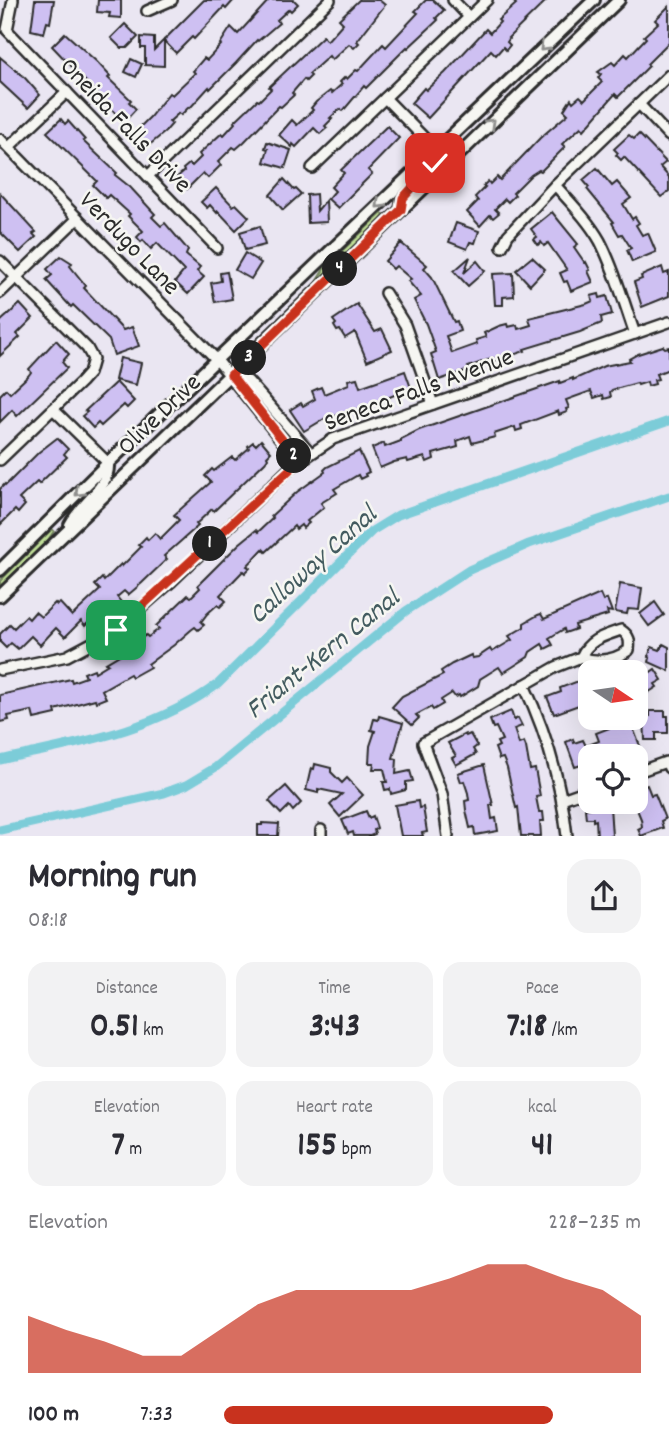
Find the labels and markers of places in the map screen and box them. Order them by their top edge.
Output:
pin [405,133,465,193]
pin: 4 [322,252,358,286]
pin: 3 [232,340,266,376]
pin: 2 [276,438,312,474]
pin: 1 [192,526,228,562]
pin [86,600,146,660]

